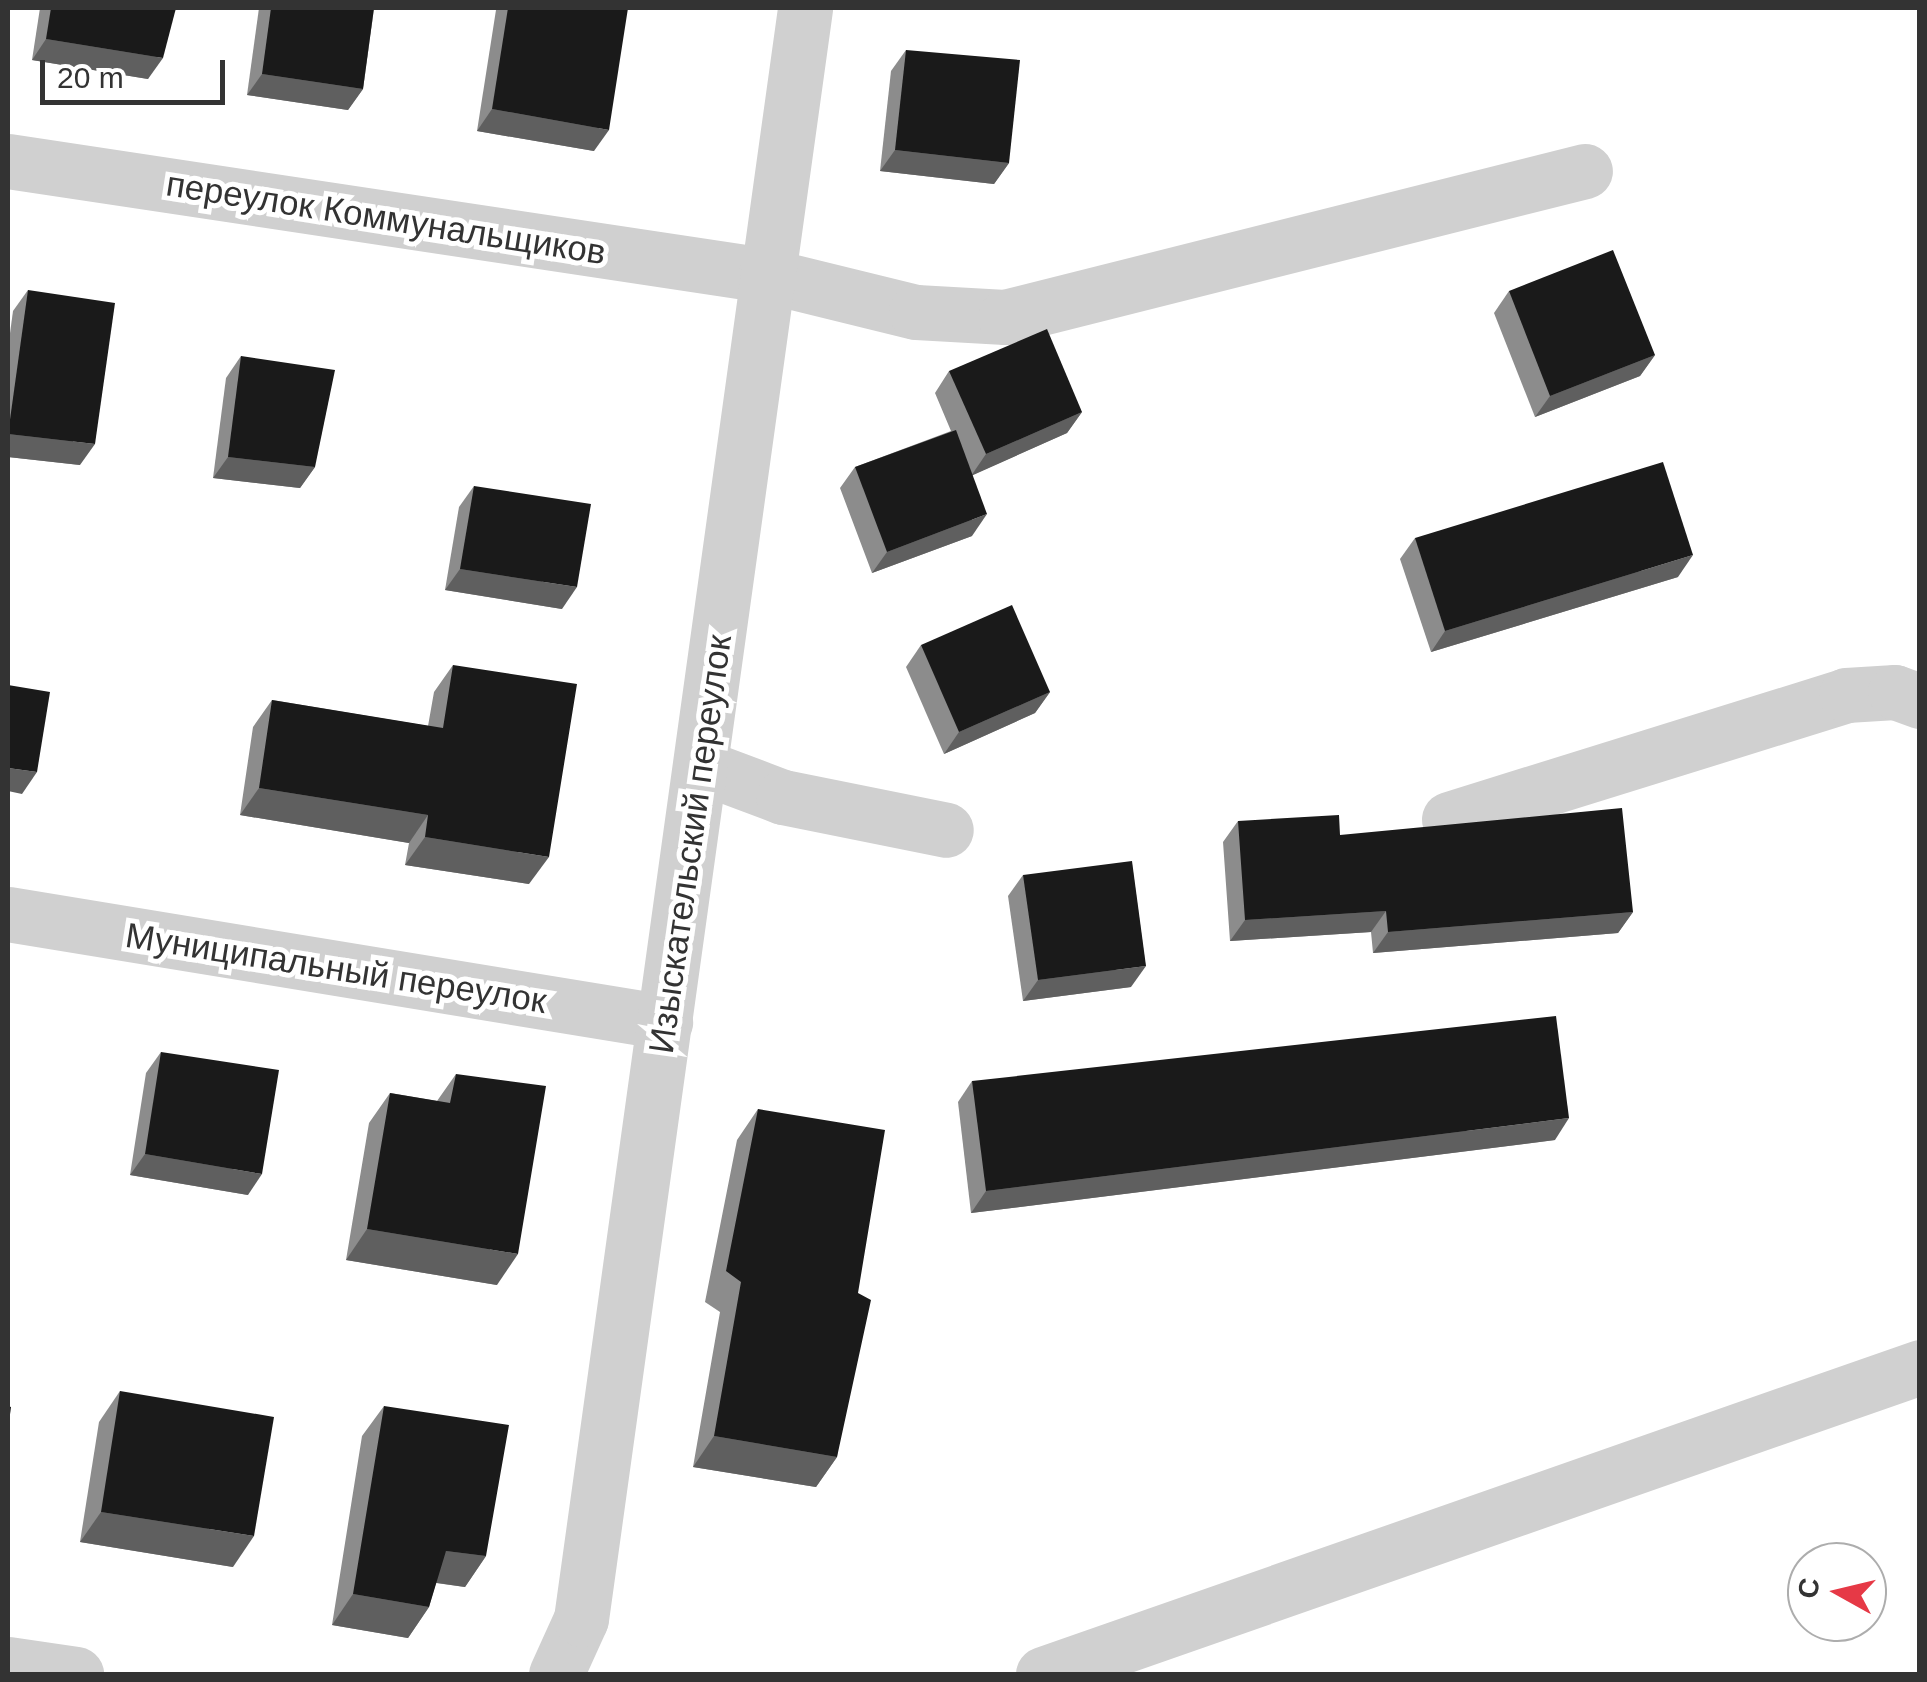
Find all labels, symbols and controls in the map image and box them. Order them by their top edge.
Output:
scale bar [45,40,230,102]
text: 20 m [57,61,124,94]
street label: переулок Коммунальщиков [163,162,609,274]
street label: Изыскательский переулок [640,632,740,1056]
street label: Муниципальный переулок [123,914,549,1022]
north arrow [1787,1542,1887,1642]
text: С [1792,1576,1826,1600]

